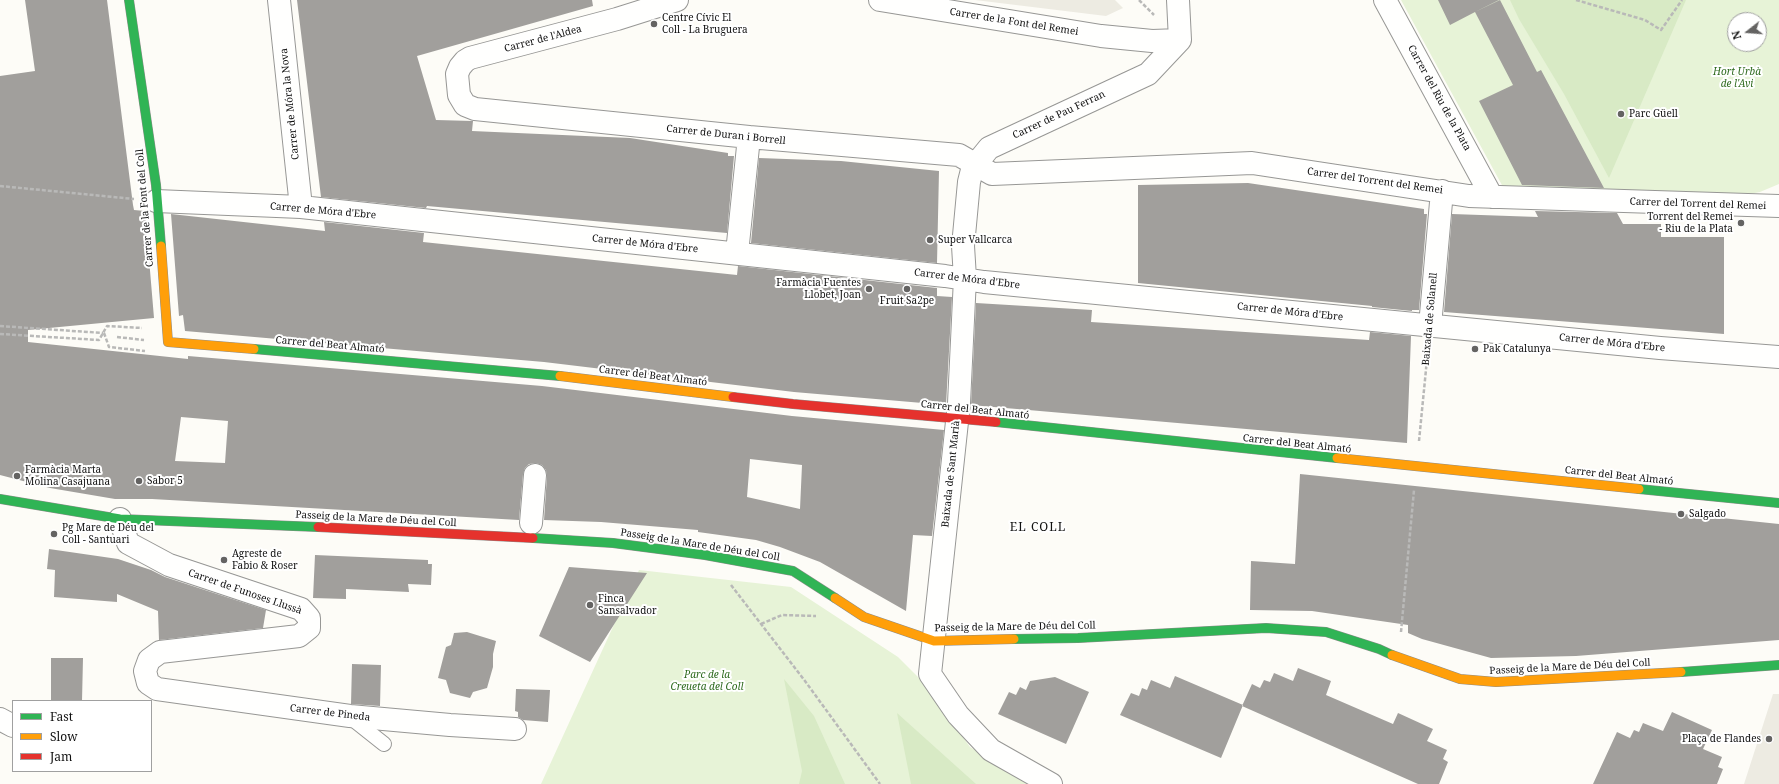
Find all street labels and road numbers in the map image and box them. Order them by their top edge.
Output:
street label: Carrer de la Font del Remei [949,6,1079,38]
street label: Carrer de l'Aldea [503,23,583,55]
street label: Carrer del Riu de la Plata [1405,43,1473,153]
street label: Carrer de Móra la Nova [278,48,302,160]
street label: Carrer de Pau Ferran [1011,88,1107,142]
street label: Carrer de Duran i Borrell [666,123,786,147]
street label: Carrer de la Font del Coll [134,148,156,268]
street label: Carrer del Torrent del Remei [1306,166,1444,196]
street label: Carrer del Torrent del Remei [1629,196,1767,212]
street label: Carrer de Móra d'Ebre [269,200,377,222]
street label: Carrer de Móra d'Ebre [591,232,699,256]
street label: Carrer de Móra d'Ebre [913,267,1021,291]
street label: Baixada de Solanell [1420,272,1440,366]
street label: Carrer de Móra d'Ebre [1236,300,1344,324]
street label: Carrer de Móra d'Ebre [1558,331,1666,355]
street label: Carrer del Beat Almató [275,334,385,356]
street label: Carrer del Beat Almató [598,363,708,389]
street label: Carrer del Beat Almató [920,398,1030,422]
street label: Baixada de Sant Marià [939,420,963,528]
street label: Carrer del Beat Almató [1242,432,1352,456]
street label: Carrer del Beat Almató [1564,464,1674,488]
street label: Passeig de la Mare de Déu del Coll [295,509,457,529]
street label: Passeig de la Mare de Déu del Coll [619,526,781,564]
street label: Carrer de Funoses Llussà [186,567,304,617]
street label: Passeig de la Mare de Déu del Coll [934,620,1096,634]
street label: Passeig de la Mare de Déu del Coll [1489,657,1651,677]
street label: Carrer de Pineda [289,702,371,724]

